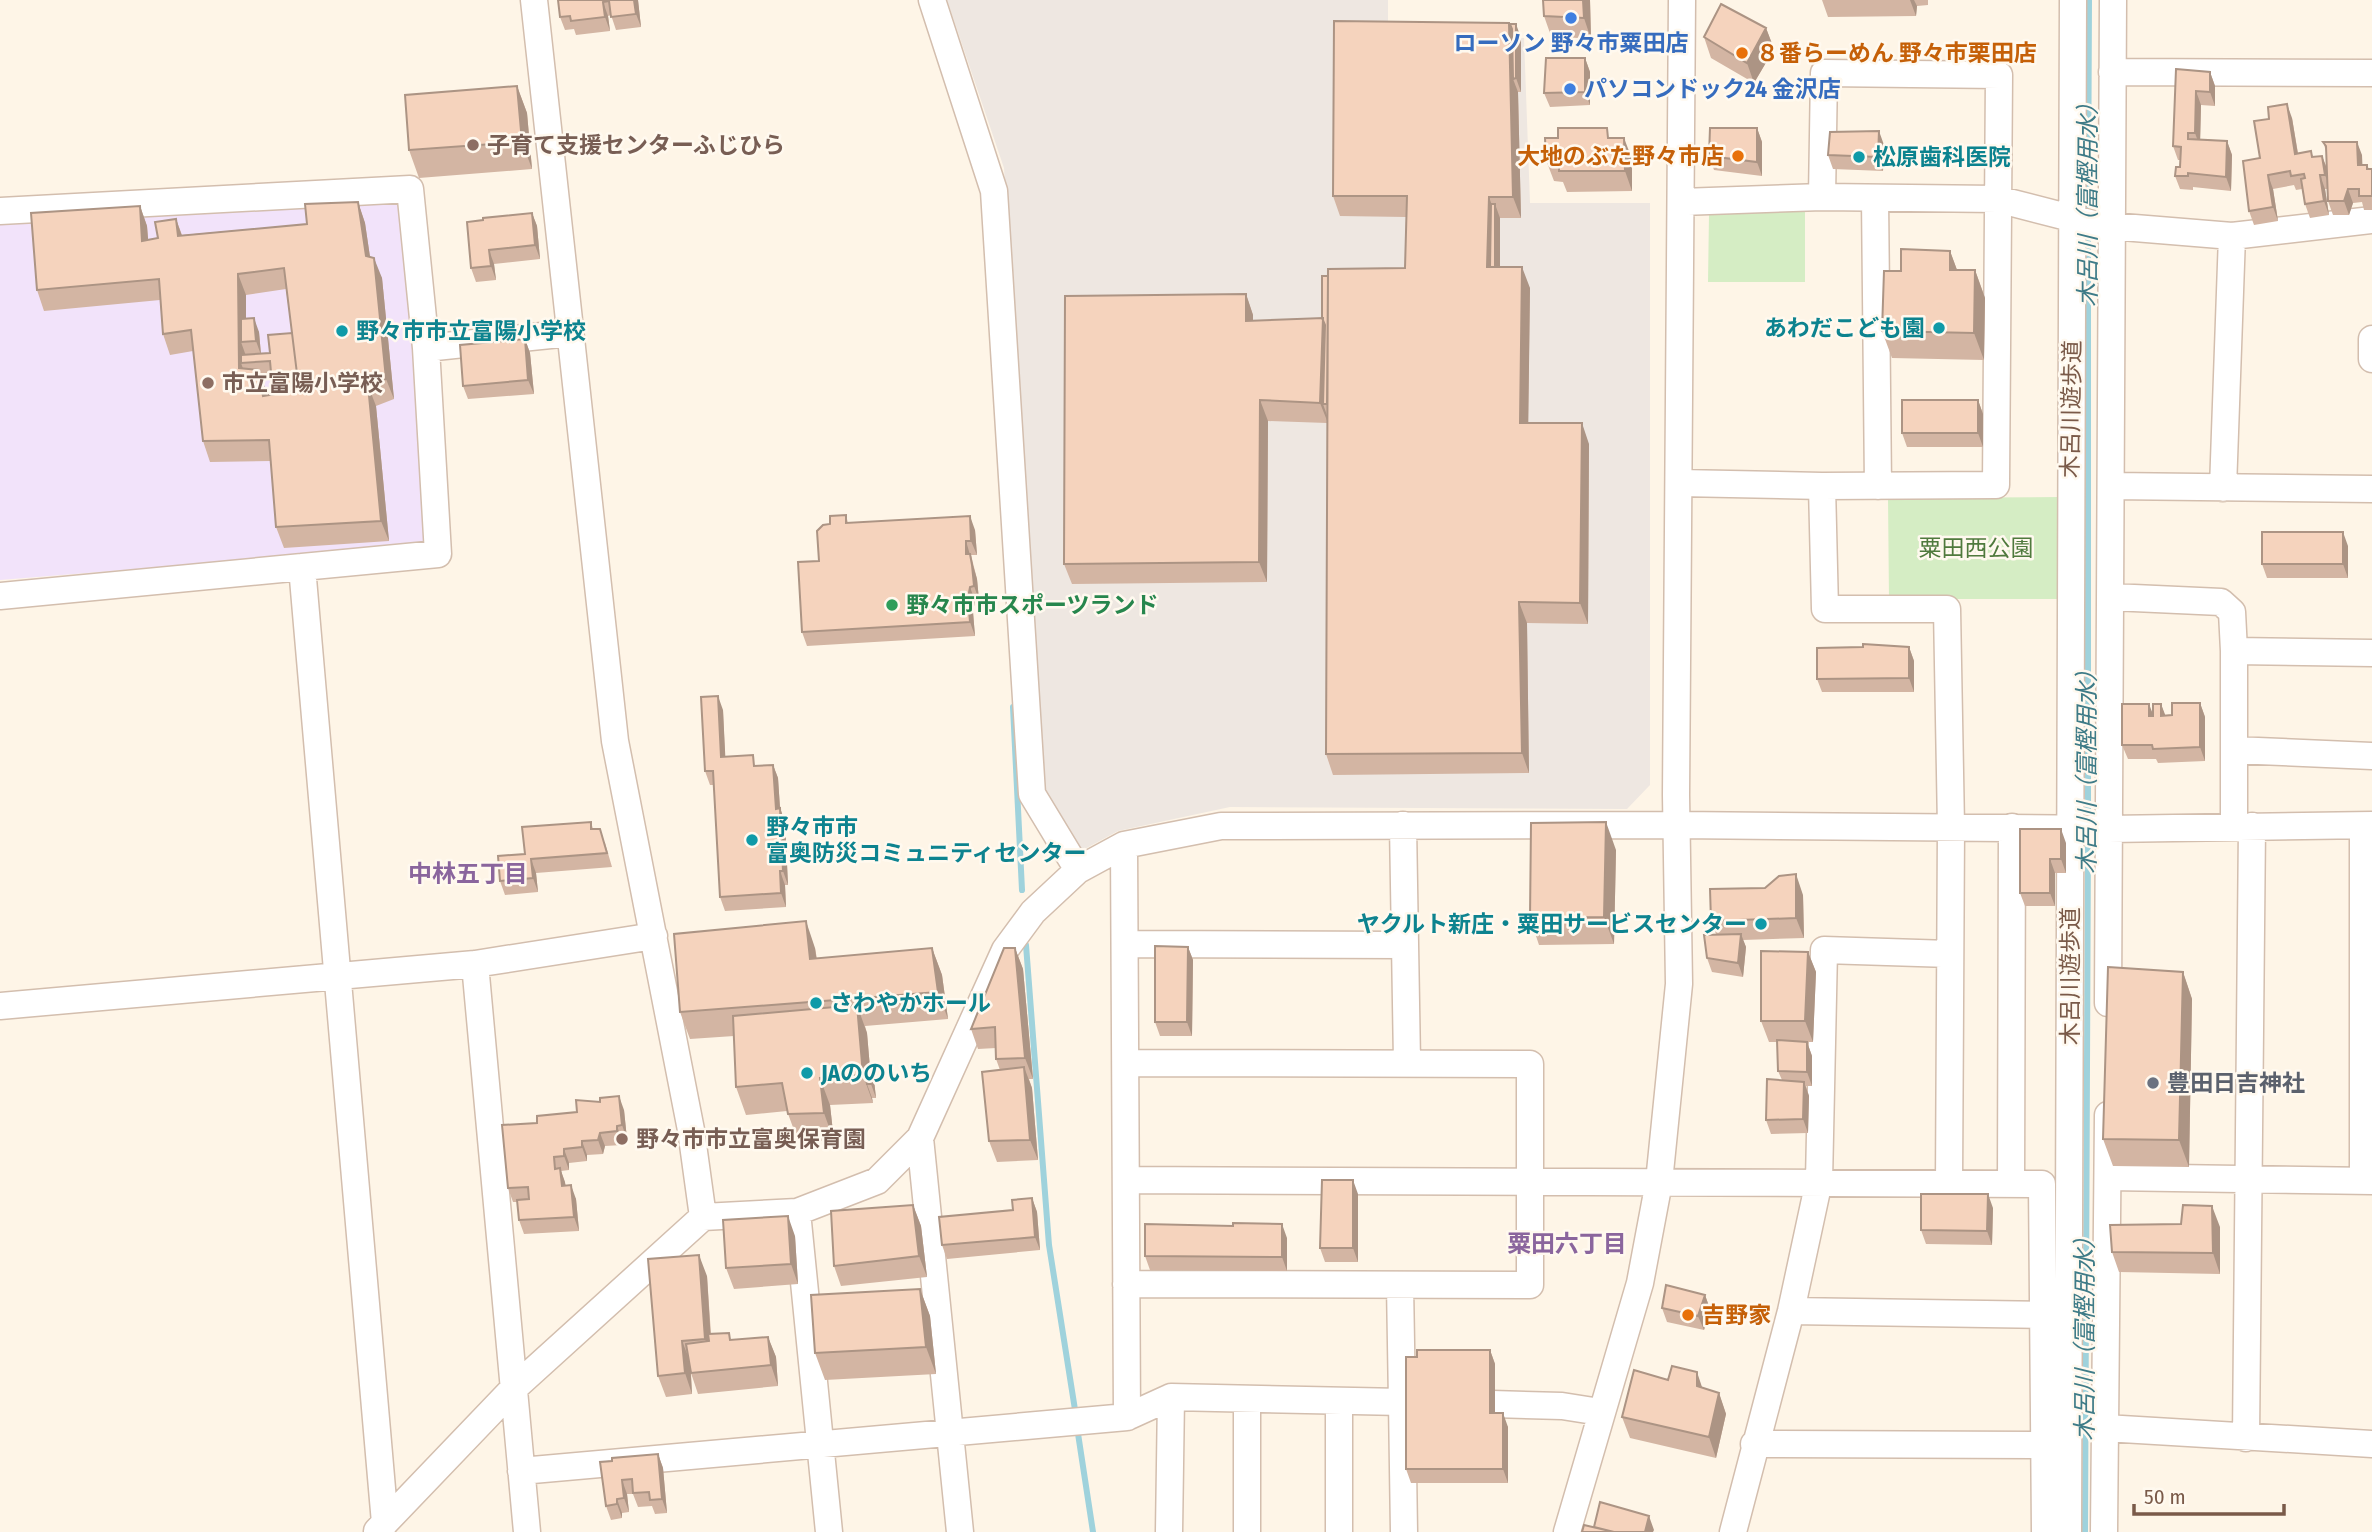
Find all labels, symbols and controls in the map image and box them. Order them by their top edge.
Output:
marker: ローソン 野々市粟田店 [1563,10,1579,26]
place label: ローソン 野々市粟田店 [1454,29,1688,57]
place label: ８番らーめん 野々市栗田店 [1756,39,2037,67]
marker: ８番らーめん 野々市栗田店 [1734,45,1750,61]
place label: パソコンドック24 金沢店 [1584,75,1841,103]
marker: パソコンドック24 金沢店 [1562,81,1578,97]
water label: 木呂川（富樫用水） [2074,91,2102,307]
place label: 子育て支援センターふじひら [487,131,785,159]
marker: 子育て支援センターふじひら [465,137,481,153]
place label: 大地のぶた野々市店 [1517,142,1724,170]
place label: 松原歯科医院 [1873,143,2011,171]
marker: 大地のぶた野々市店 [1730,148,1746,164]
marker: 松原歯科医院 [1851,149,1867,165]
place label: あわだこども園 [1764,314,1925,342]
place label: 野々市市立富陽小学校 [356,317,586,345]
marker: あわだこども園 [1931,320,1947,336]
marker: 野々市市立富陽小学校 [334,323,350,339]
street label: 木呂川遊歩道 [2056,340,2086,478]
place label: 市立富陽小学校 [222,369,383,397]
marker: 市立富陽小学校 [200,375,216,391]
park label: 粟田西公園 [1919,534,2034,562]
place label: 野々市市スポーツランド [906,591,1159,619]
marker: 野々市市スポーツランド [884,597,900,613]
water label: 木呂川（富樫用水） [2073,658,2101,874]
place label: 野々市市 富奥防災コミュニティセンター [766,813,1087,867]
marker: 野々市市 富奥防災コミュニティセンター [744,832,760,848]
district label: 中林五丁目 [408,860,528,888]
street label: 木呂川遊歩道 [2056,907,2084,1045]
place label: ヤクルト新庄・粟田サービスセンター [1357,910,1747,938]
marker: ヤクルト新庄・粟田サービスセンター [1753,916,1769,932]
place label: さわやかホール [830,989,991,1017]
marker: さわやかホール [808,995,824,1011]
place label: JAののいち [820,1059,932,1087]
marker: JAののいち [799,1065,815,1081]
place label: 豊田日吉神社 [2167,1069,2305,1097]
marker: 豊田日吉神社 [2145,1075,2161,1091]
place label: 野々市市立富奥保育園 [636,1125,866,1153]
marker: 野々市市立富奥保育園 [614,1131,630,1147]
water label: 木呂川（富樫用水） [2071,1225,2099,1441]
district label: 粟田六丁目 [1507,1230,1627,1258]
place label: 吉野家 [1702,1301,1771,1329]
marker: 吉野家 [1680,1307,1696,1323]
scale bar [2134,1472,2284,1516]
text: 50 m [2144,1484,2186,1510]

